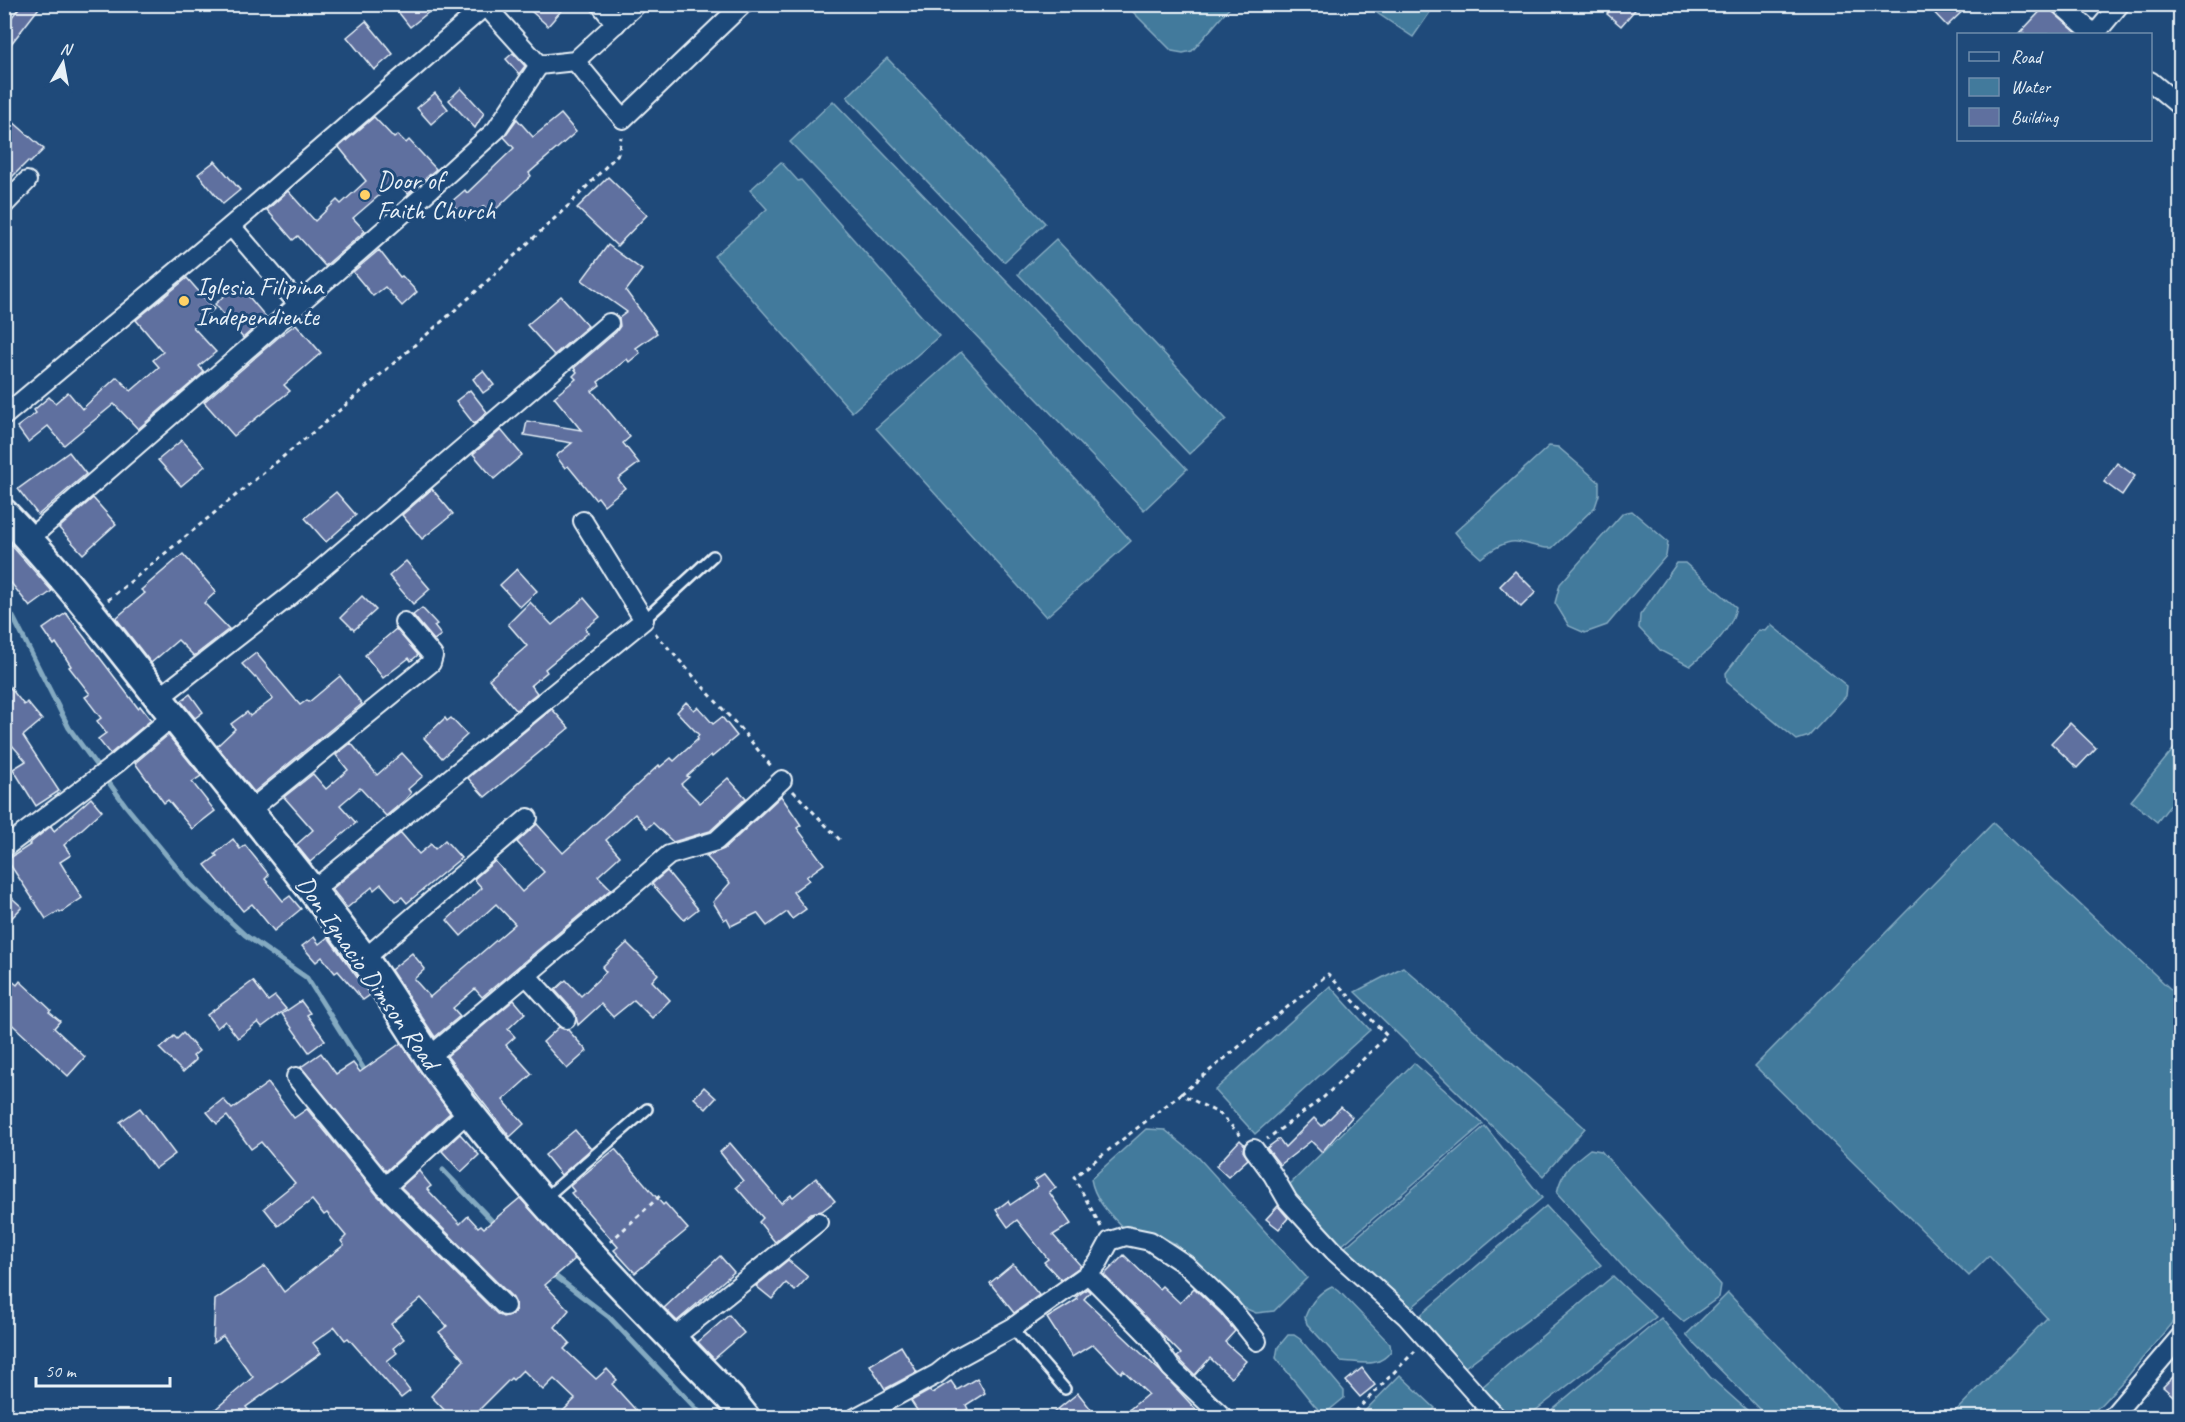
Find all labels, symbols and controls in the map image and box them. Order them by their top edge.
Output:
north arrow [33,33,93,93]
legend [1957,33,2152,141]
text: N [59,39,75,60]
text: Road [2011,46,2044,68]
text: Water [2011,76,2052,98]
text: Building [2011,106,2060,128]
place label: Door of Faith Church [377,164,496,227]
marker: Door of Faith Church [358,188,372,202]
place label: Iglesia Filipina Independiente [196,270,324,333]
marker: Iglesia Filipina Independiente [177,294,191,308]
street label: Don Ignacio Dimson Road [288,869,449,1079]
scale bar [36,1350,170,1388]
text: 50 m [45,1360,78,1382]

